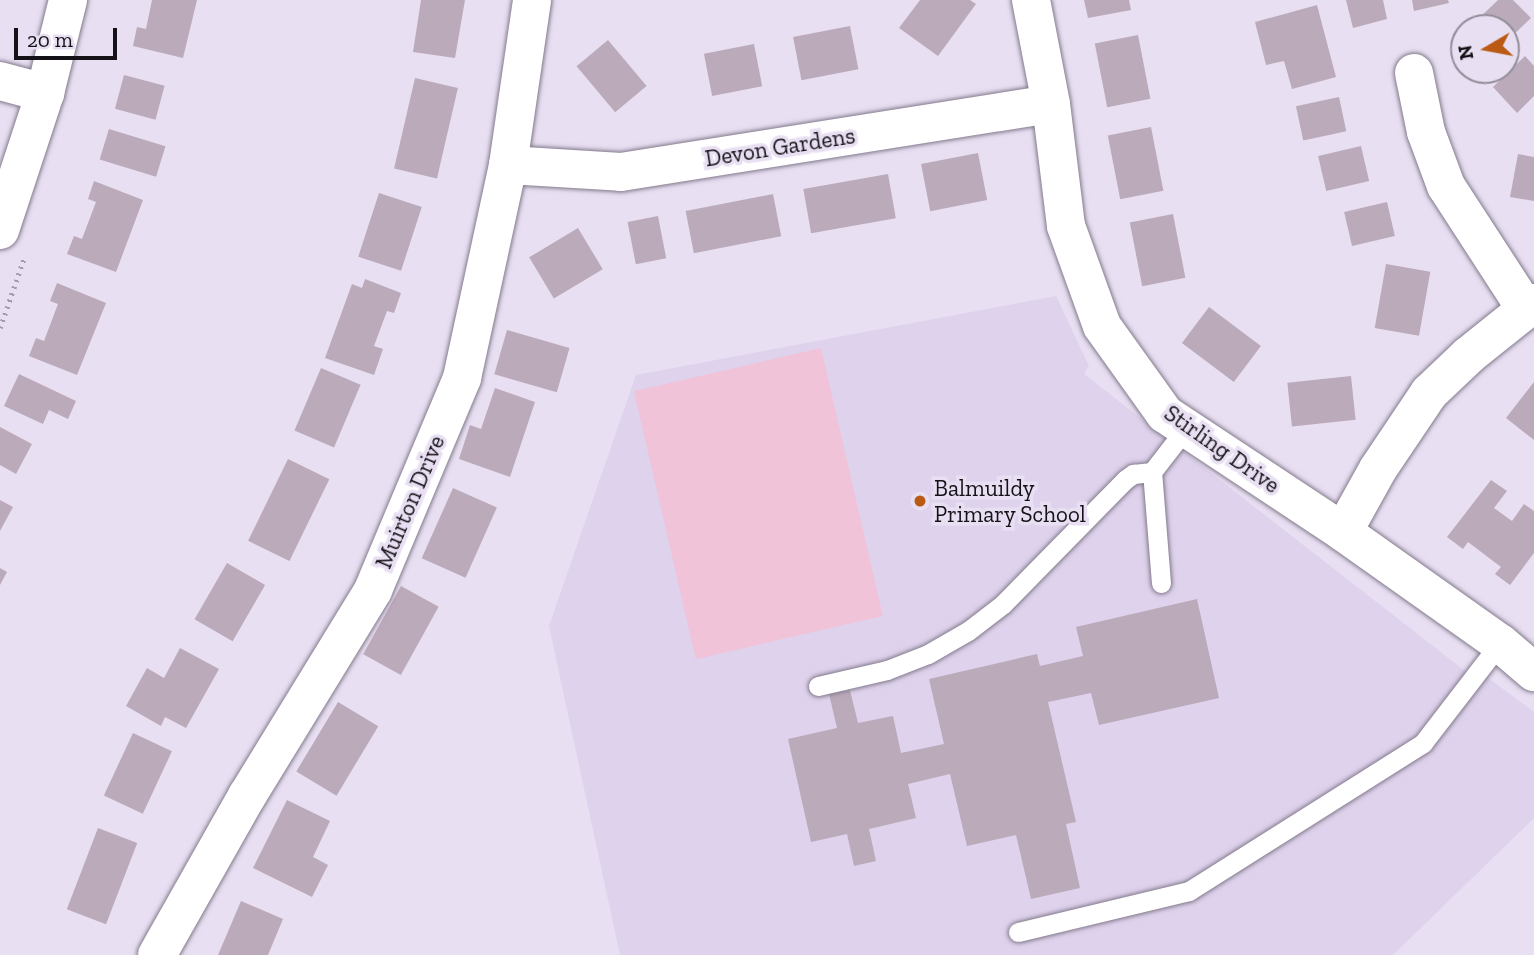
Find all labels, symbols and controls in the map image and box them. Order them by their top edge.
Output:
scale bar [18,14,121,58]
north arrow [1450,14,1520,84]
text: 20 m [27,27,73,52]
text: N [1453,43,1478,62]
street label: Devon Gardens [703,122,857,172]
street label: Stirling Drive [1159,399,1285,499]
street label: Muirton Drive [370,431,450,573]
place label: Balmuildy Primary School [934,474,1086,528]
marker: Balmuildy Primary School [912,493,928,509]

